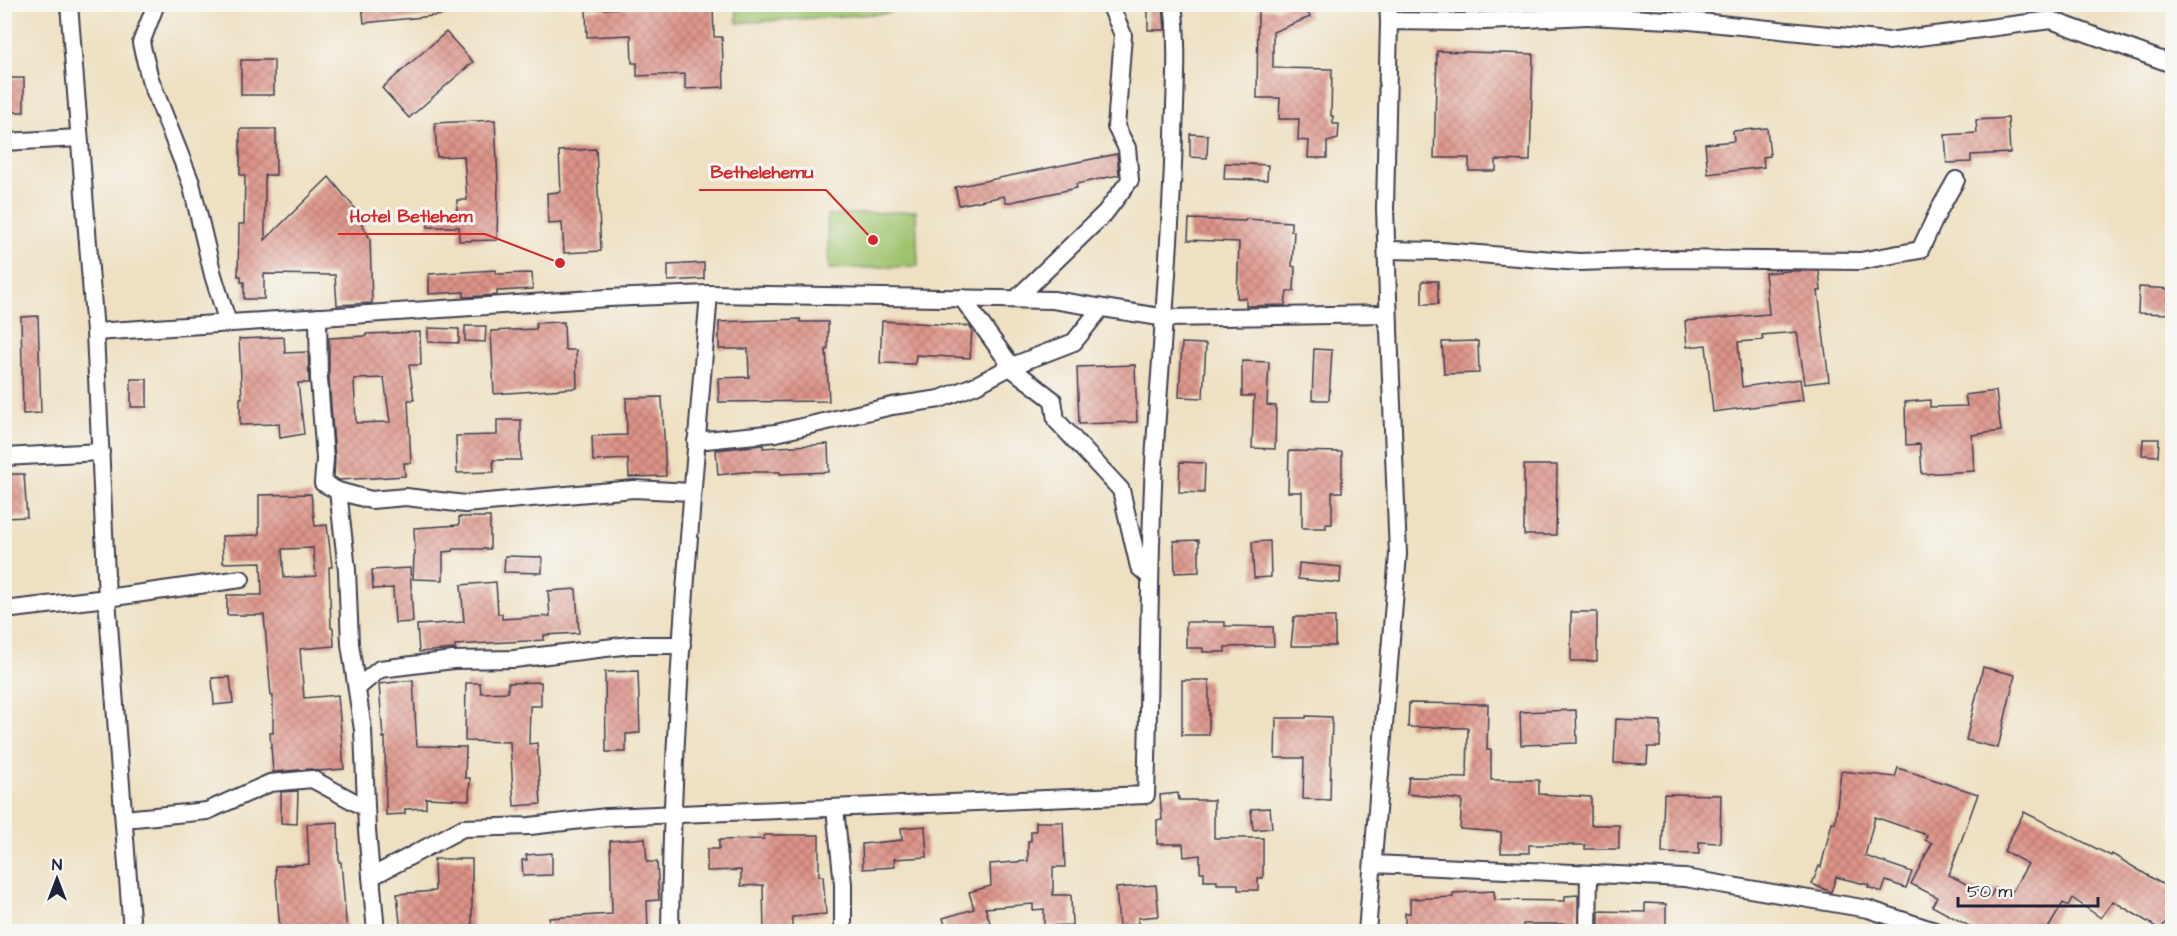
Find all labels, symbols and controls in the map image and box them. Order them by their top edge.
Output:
callout: Bethelehemu [699,154,826,190]
text: Bethelehemu [711,160,813,185]
callout: Hotel Betlehem [338,198,485,234]
text: Hotel Betlehem [349,204,474,229]
north arrow [27,849,87,909]
text: N [52,854,62,876]
scale bar [1958,870,2098,908]
text: 50 m [1967,879,2012,904]

